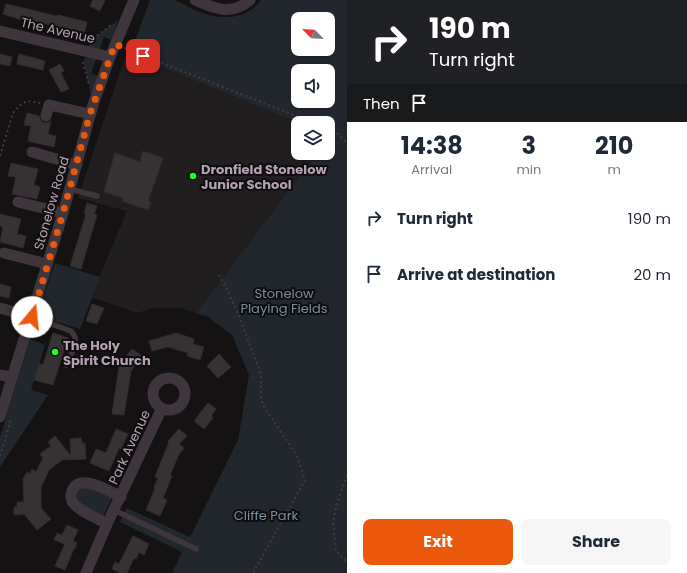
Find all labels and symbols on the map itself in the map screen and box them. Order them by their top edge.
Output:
north arrow [291,12,335,56]
street label: The Avenue [19,13,97,48]
pin [126,39,160,73]
street label: Stonelow Road [29,154,74,252]
place label: Dronfield Stonelow Junior School [201,160,327,194]
marker: Dronfield Stonelow Junior School [188,171,198,181]
park label: Stonelow Playing Fields [240,284,328,318]
position arrow [11,296,53,338]
place label: The Holy Spirit Church [63,336,151,370]
marker: The Holy Spirit Church [50,347,60,357]
street label: Park Avenue [104,407,155,488]
park label: Cliffe Park [234,506,298,525]

